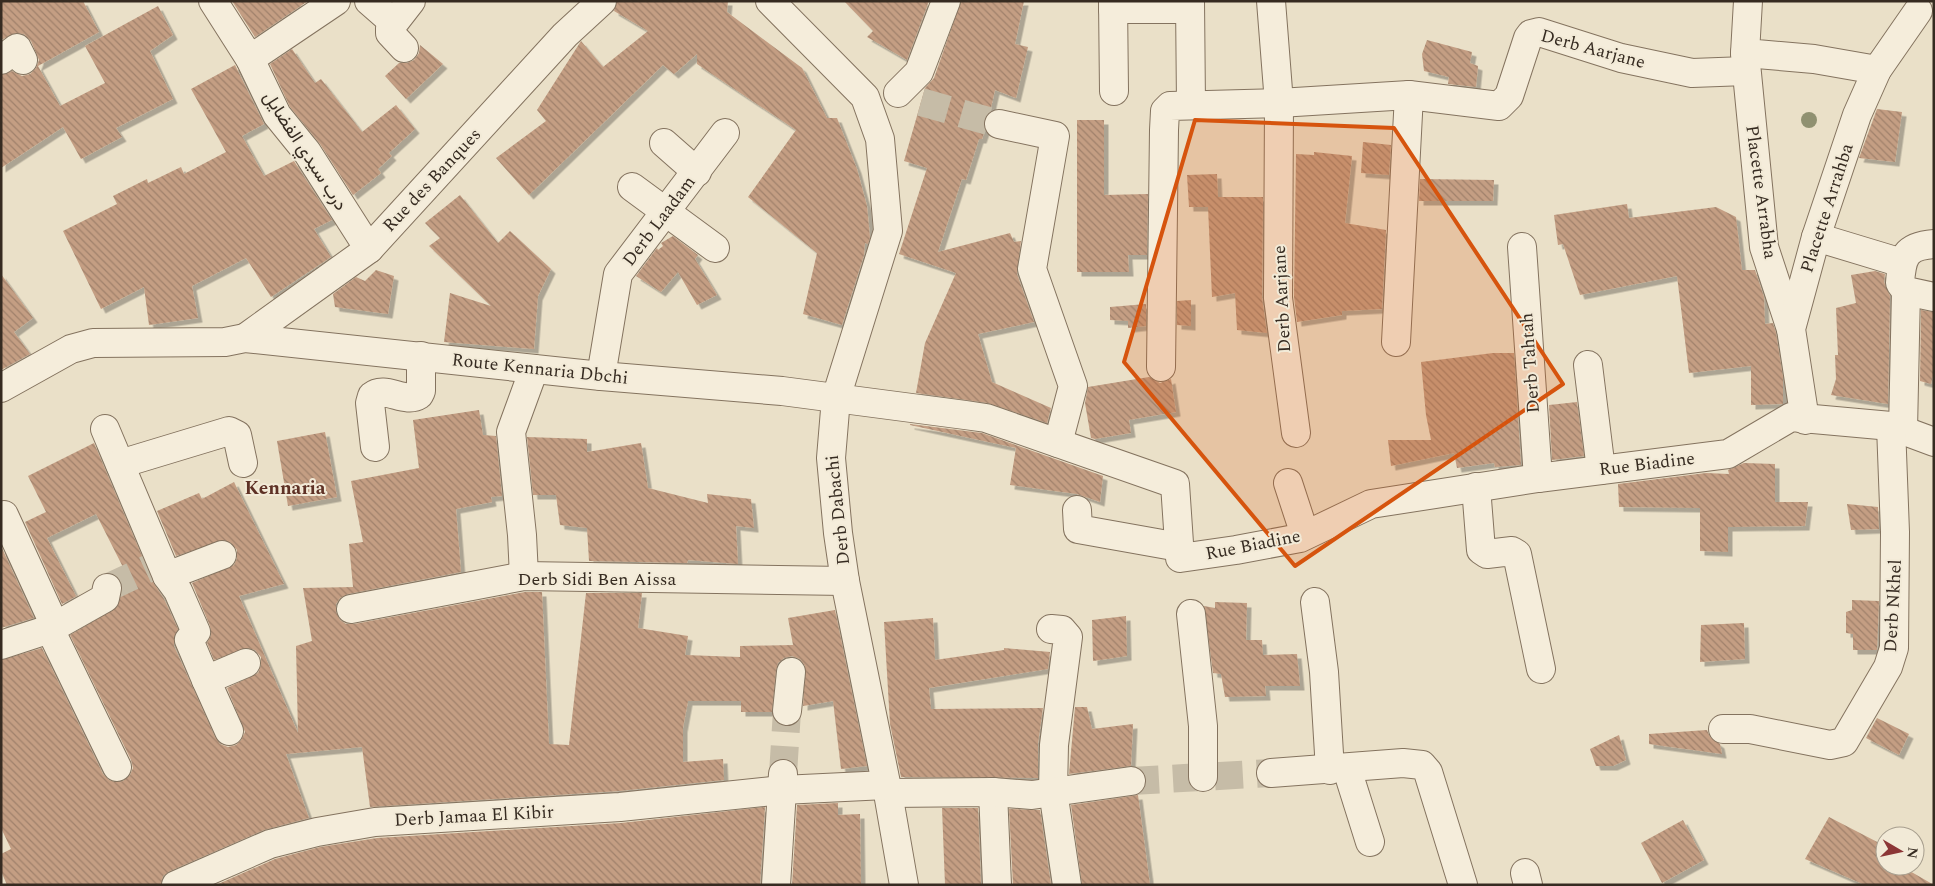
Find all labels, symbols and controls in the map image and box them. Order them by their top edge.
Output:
street label: Derb Aarjane [1538,22,1648,76]
street label: درب سيدي الفضايل [255,86,354,217]
street label: Rue des Banques [376,122,488,238]
street label: Placette Arrabha [1738,123,1784,261]
street label: Placette Arrahba [1793,140,1861,276]
street label: Derb Laadam [616,170,702,272]
street label: Derb Aarjane [1266,245,1298,353]
street label: Derb Tahtah [1513,312,1547,414]
street label: Route Kennaria Dbchi [451,346,629,392]
street label: Rue Biadine [1598,445,1696,483]
street label: Derb Dabachi [819,454,857,566]
district label: Kennaria [244,474,326,503]
street label: Rue Biadine [1203,523,1303,567]
street label: Derb Nkhel [1877,559,1909,653]
street label: Derb Sidi Ben Aissa [518,566,677,593]
street label: Derb Jamaa El Kibir [393,798,555,834]
north arrow [1875,826,1925,876]
text: N [1901,846,1924,860]

